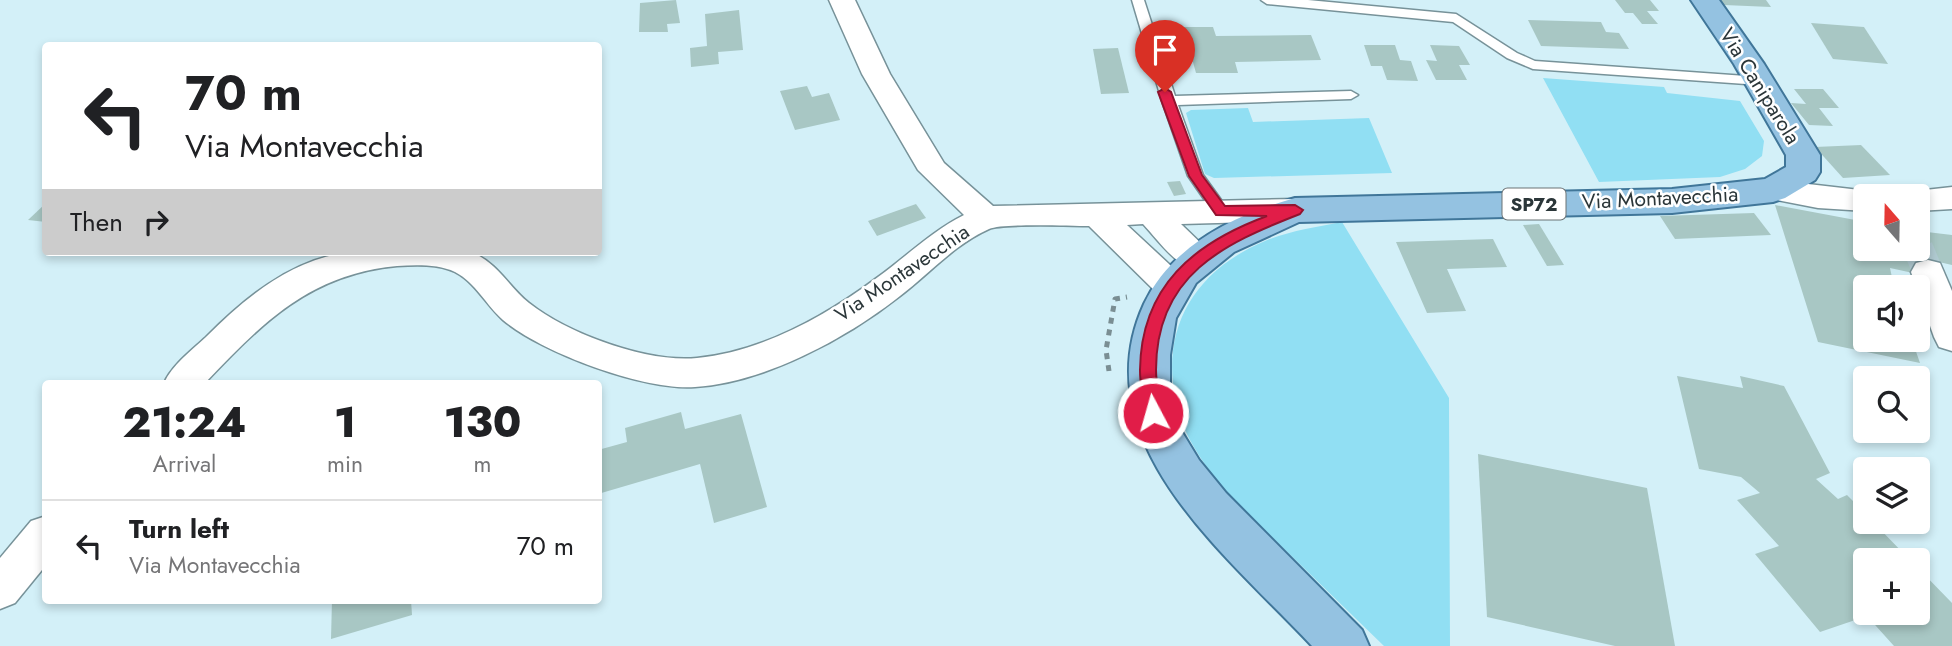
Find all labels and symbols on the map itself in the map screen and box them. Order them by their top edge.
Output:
pin [1135,20,1195,92]
street label: Via Caniparola [1712,22,1808,150]
street label: Via Montavecchia [1581,179,1739,217]
north arrow [1853,184,1930,261]
road number: SP72 [1502,188,1566,220]
street label: Via Montavecchia [829,217,975,329]
position arrow [1116,376,1190,450]

